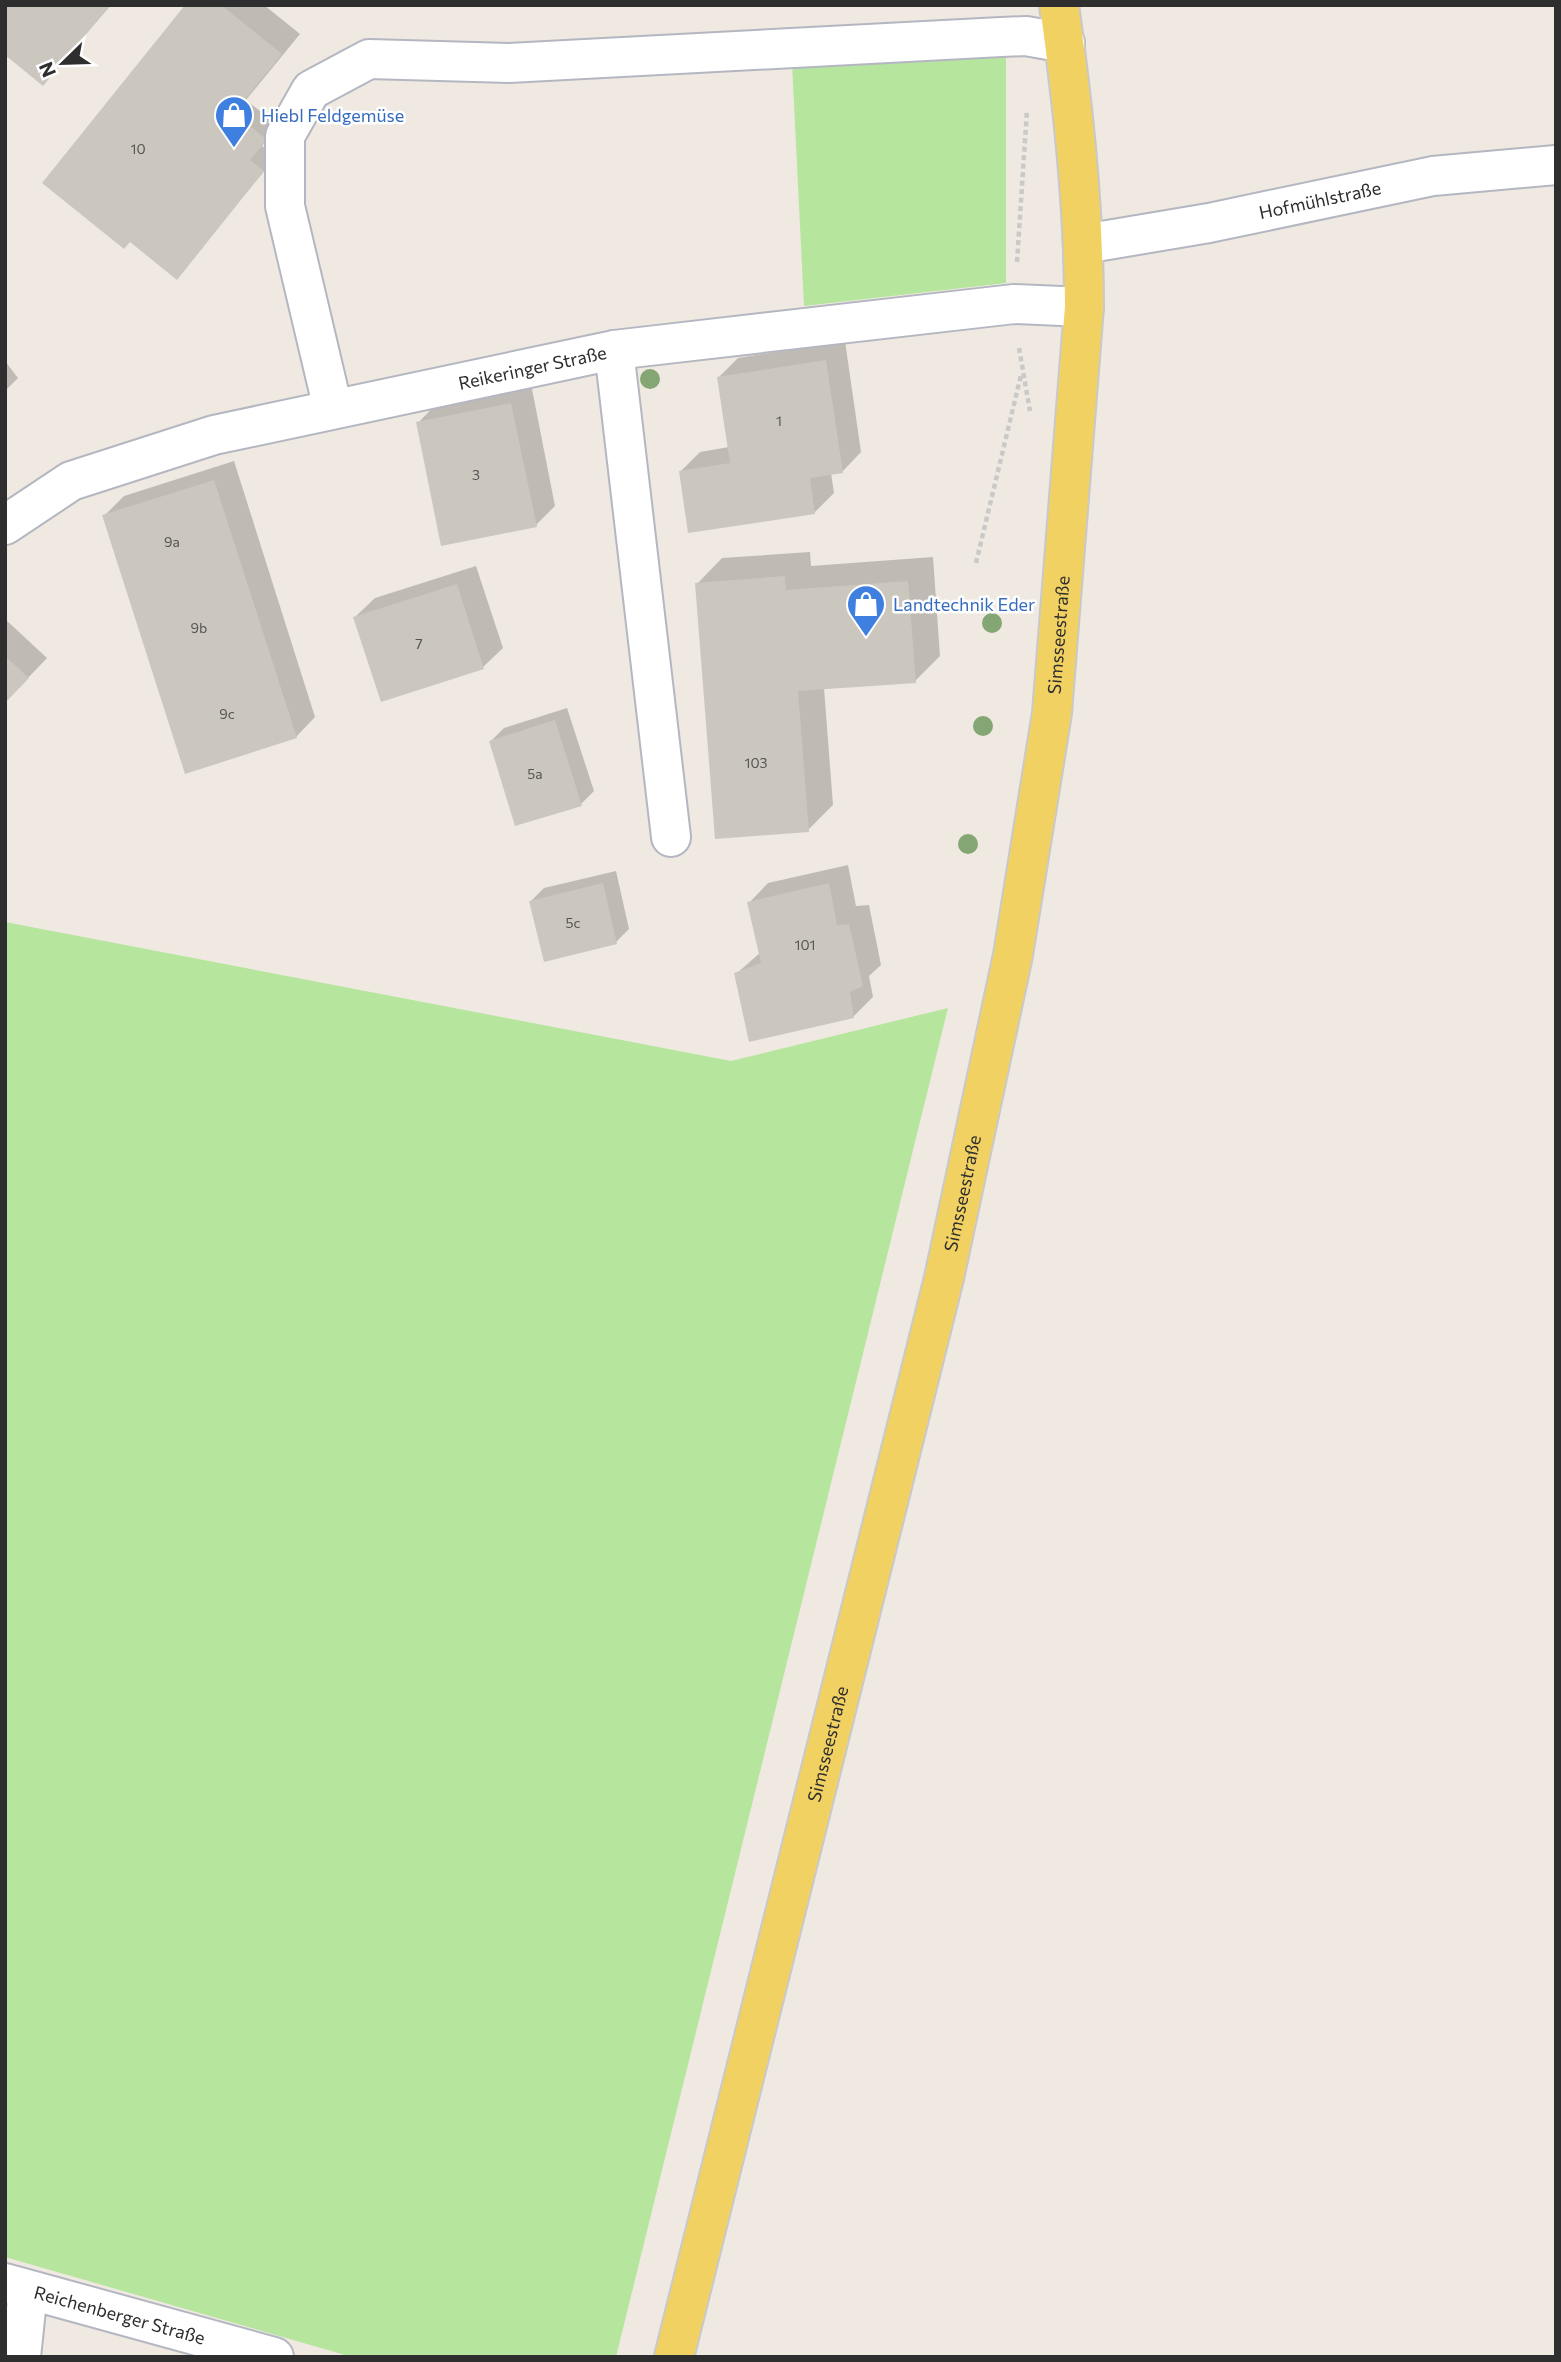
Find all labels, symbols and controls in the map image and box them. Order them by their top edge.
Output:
north arrow [28,28,98,98]
text: N [34,59,60,81]
shop icon: Hiebl Feldgemüse [213,94,255,149]
place label: Hiebl Feldgemüse [261,104,404,126]
house number: 10 [130,140,146,157]
street label: Hofmühlstraße [1257,176,1383,223]
street label: Reikeringer Straße [456,341,609,394]
house number: 1 [776,412,782,429]
house number: 3 [472,466,480,483]
house number: 9a [164,533,180,550]
street label: Simsseestraße [1043,575,1074,695]
shop icon: Landtechnik Eder [845,583,887,638]
place label: Landtechnik Eder [893,593,1035,615]
house number: 9b [191,619,207,636]
house number: 7 [415,635,423,652]
house number: 9c [219,705,235,722]
house number: 103 [744,754,768,771]
house number: 5a [527,765,543,782]
house number: 5c [566,914,581,931]
house number: 101 [794,936,816,953]
street label: Simsseestraße [939,1133,985,1254]
street label: Simsseestraße [802,1684,852,1804]
street label: Reichenberger Straße [32,2281,208,2349]

